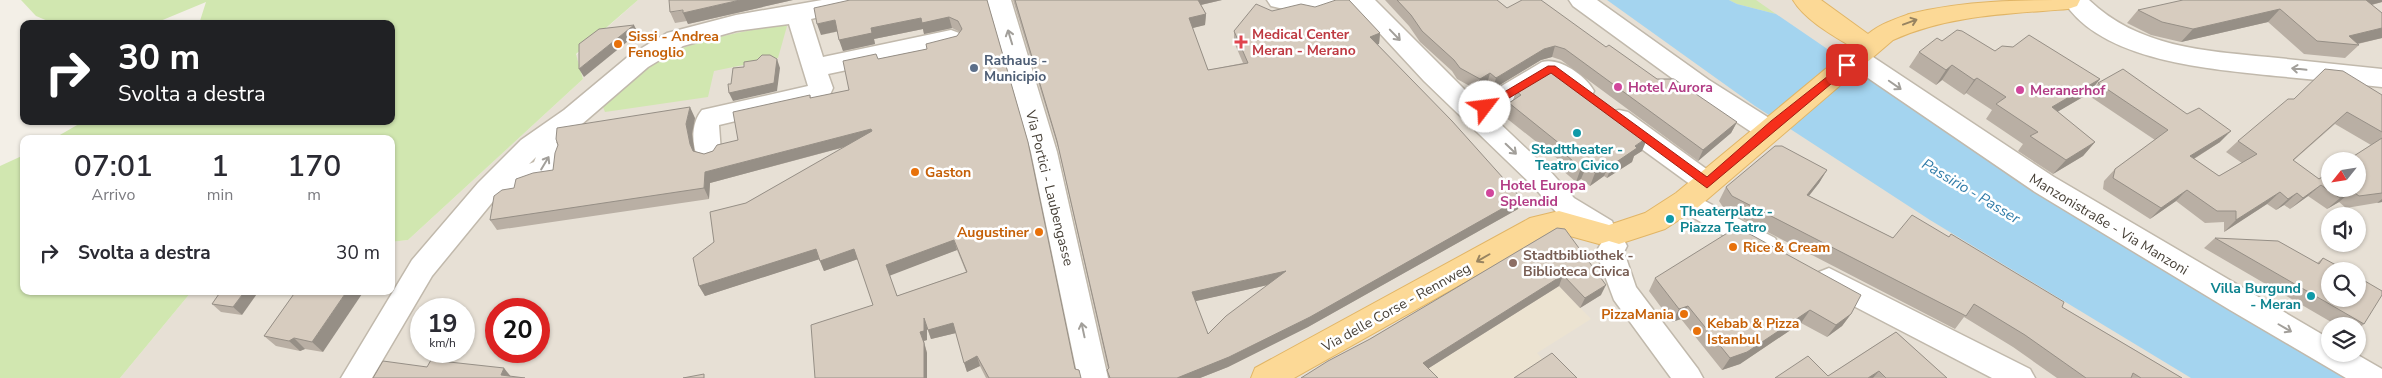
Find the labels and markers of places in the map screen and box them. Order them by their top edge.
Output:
place label: Medical Center Meran - Merano [1252,25,1356,60]
place label: Sissi - Andrea Fenoglio [628,27,719,62]
marker: Medical Center Meran - Merano [1234,35,1248,49]
marker: Sissi - Andrea Fenoglio [612,38,624,50]
pin [1826,44,1868,86]
place label: Rathaus - Municipio [984,51,1047,86]
marker: Rathaus - Municipio [968,62,980,74]
place label: Hotel Aurora [1628,78,1713,97]
marker: Hotel Aurora [1612,81,1624,93]
place label: Meranerhof [2030,81,2106,100]
marker: Meranerhof [2014,84,2026,96]
marker: Stadttheater - Teatro Civico [1571,127,1583,139]
place label: Stadttheater - Teatro Civico [1531,140,1623,175]
place label: Gaston [925,163,971,182]
marker: Gaston [909,166,921,178]
place label: Hotel Europa Splendid [1500,176,1586,211]
marker: Hotel Europa Splendid [1484,187,1496,199]
place label: Theaterplatz - Piazza Teatro [1680,202,1773,237]
marker: Theaterplatz - Piazza Teatro [1664,213,1676,225]
place label: Augustiner [957,223,1030,242]
marker: Augustiner [1033,226,1045,238]
place label: Rice & Cream [1743,238,1830,257]
marker: Rice & Cream [1727,241,1739,253]
place label: Stadtbibliothek - Biblioteca Civica [1523,246,1634,281]
marker: Stadtbibliothek - Biblioteca Civica [1507,257,1519,269]
place label: Villa Burgund - Meran [2210,279,2301,314]
marker: Villa Burgund - Meran [2305,290,2317,302]
place label: PizzaMania [1601,305,1674,324]
marker: PizzaMania [1678,308,1690,320]
place label: Kebab & Pizza Istanbul [1707,314,1799,349]
marker: Kebab & Pizza Istanbul [1691,325,1703,337]

